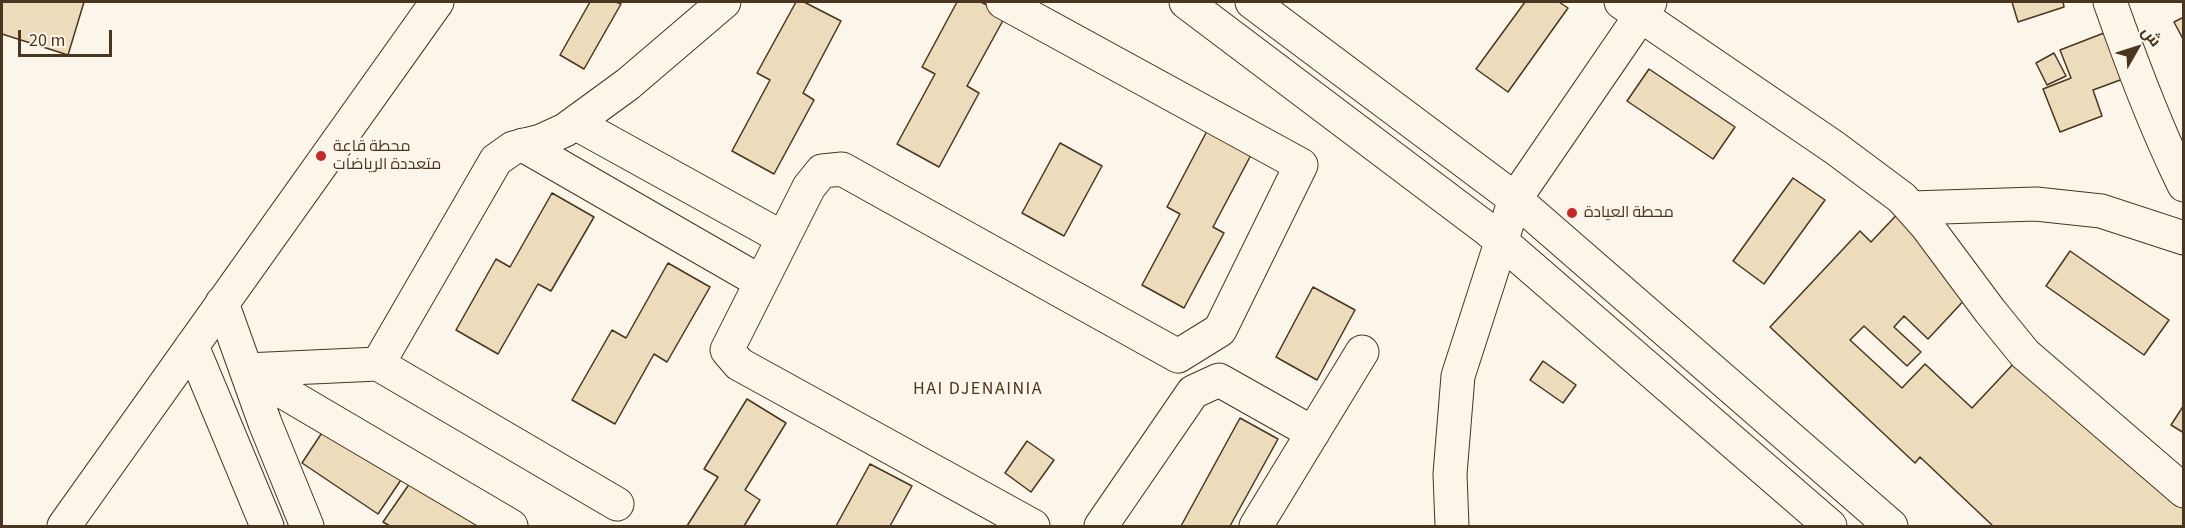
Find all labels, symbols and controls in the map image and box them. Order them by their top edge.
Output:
scale bar [21,18,116,56]
north arrow [2107,18,2167,78]
text: ش [2136,22,2166,52]
text: 20 m [29,28,65,53]
place label: محطة قاعة متعددة الرياضات [333,137,441,175]
marker: محطة قاعة متعددة الرياضات [314,149,328,163]
place label: محطة العيادة [1584,203,1674,223]
marker: محطة العيادة [1565,206,1579,220]
district label: HAI DJENAINIA [913,379,1043,401]

